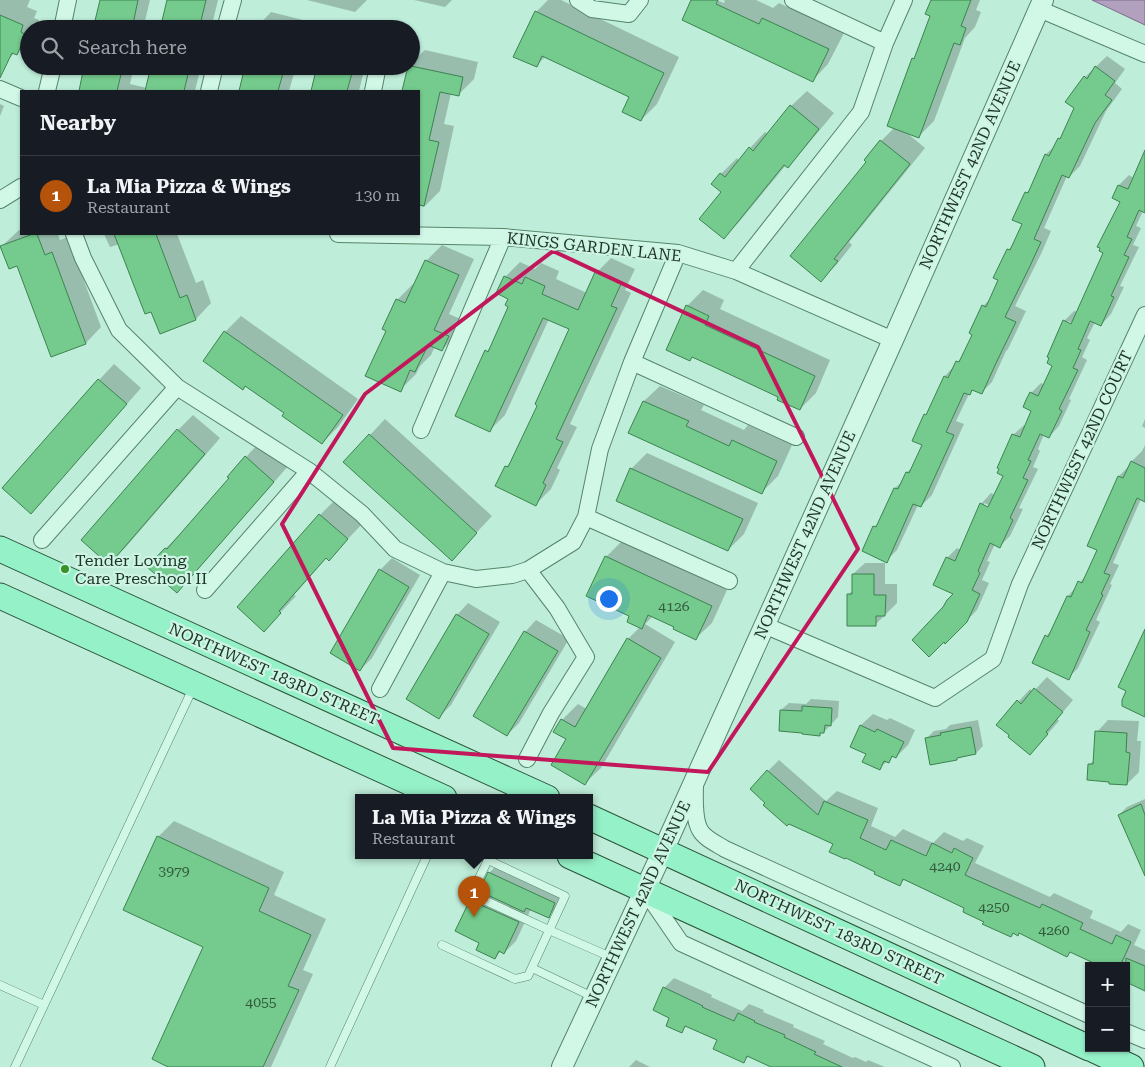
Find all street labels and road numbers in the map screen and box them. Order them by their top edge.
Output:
street label: NORTHWEST 42ND AVENUE [915,58,1025,272]
street label: KINGS GARDEN LANE [506,228,682,266]
street label: NORTHWEST 42ND COURT [1028,347,1137,552]
street label: NORTHWEST 42ND AVENUE [750,428,860,642]
street label: NORTHWEST 183RD STREET [166,619,382,729]
street label: NORTHWEST 42ND AVENUE [582,798,694,1010]
street label: NORTHWEST 183RD STREET [731,875,947,989]

